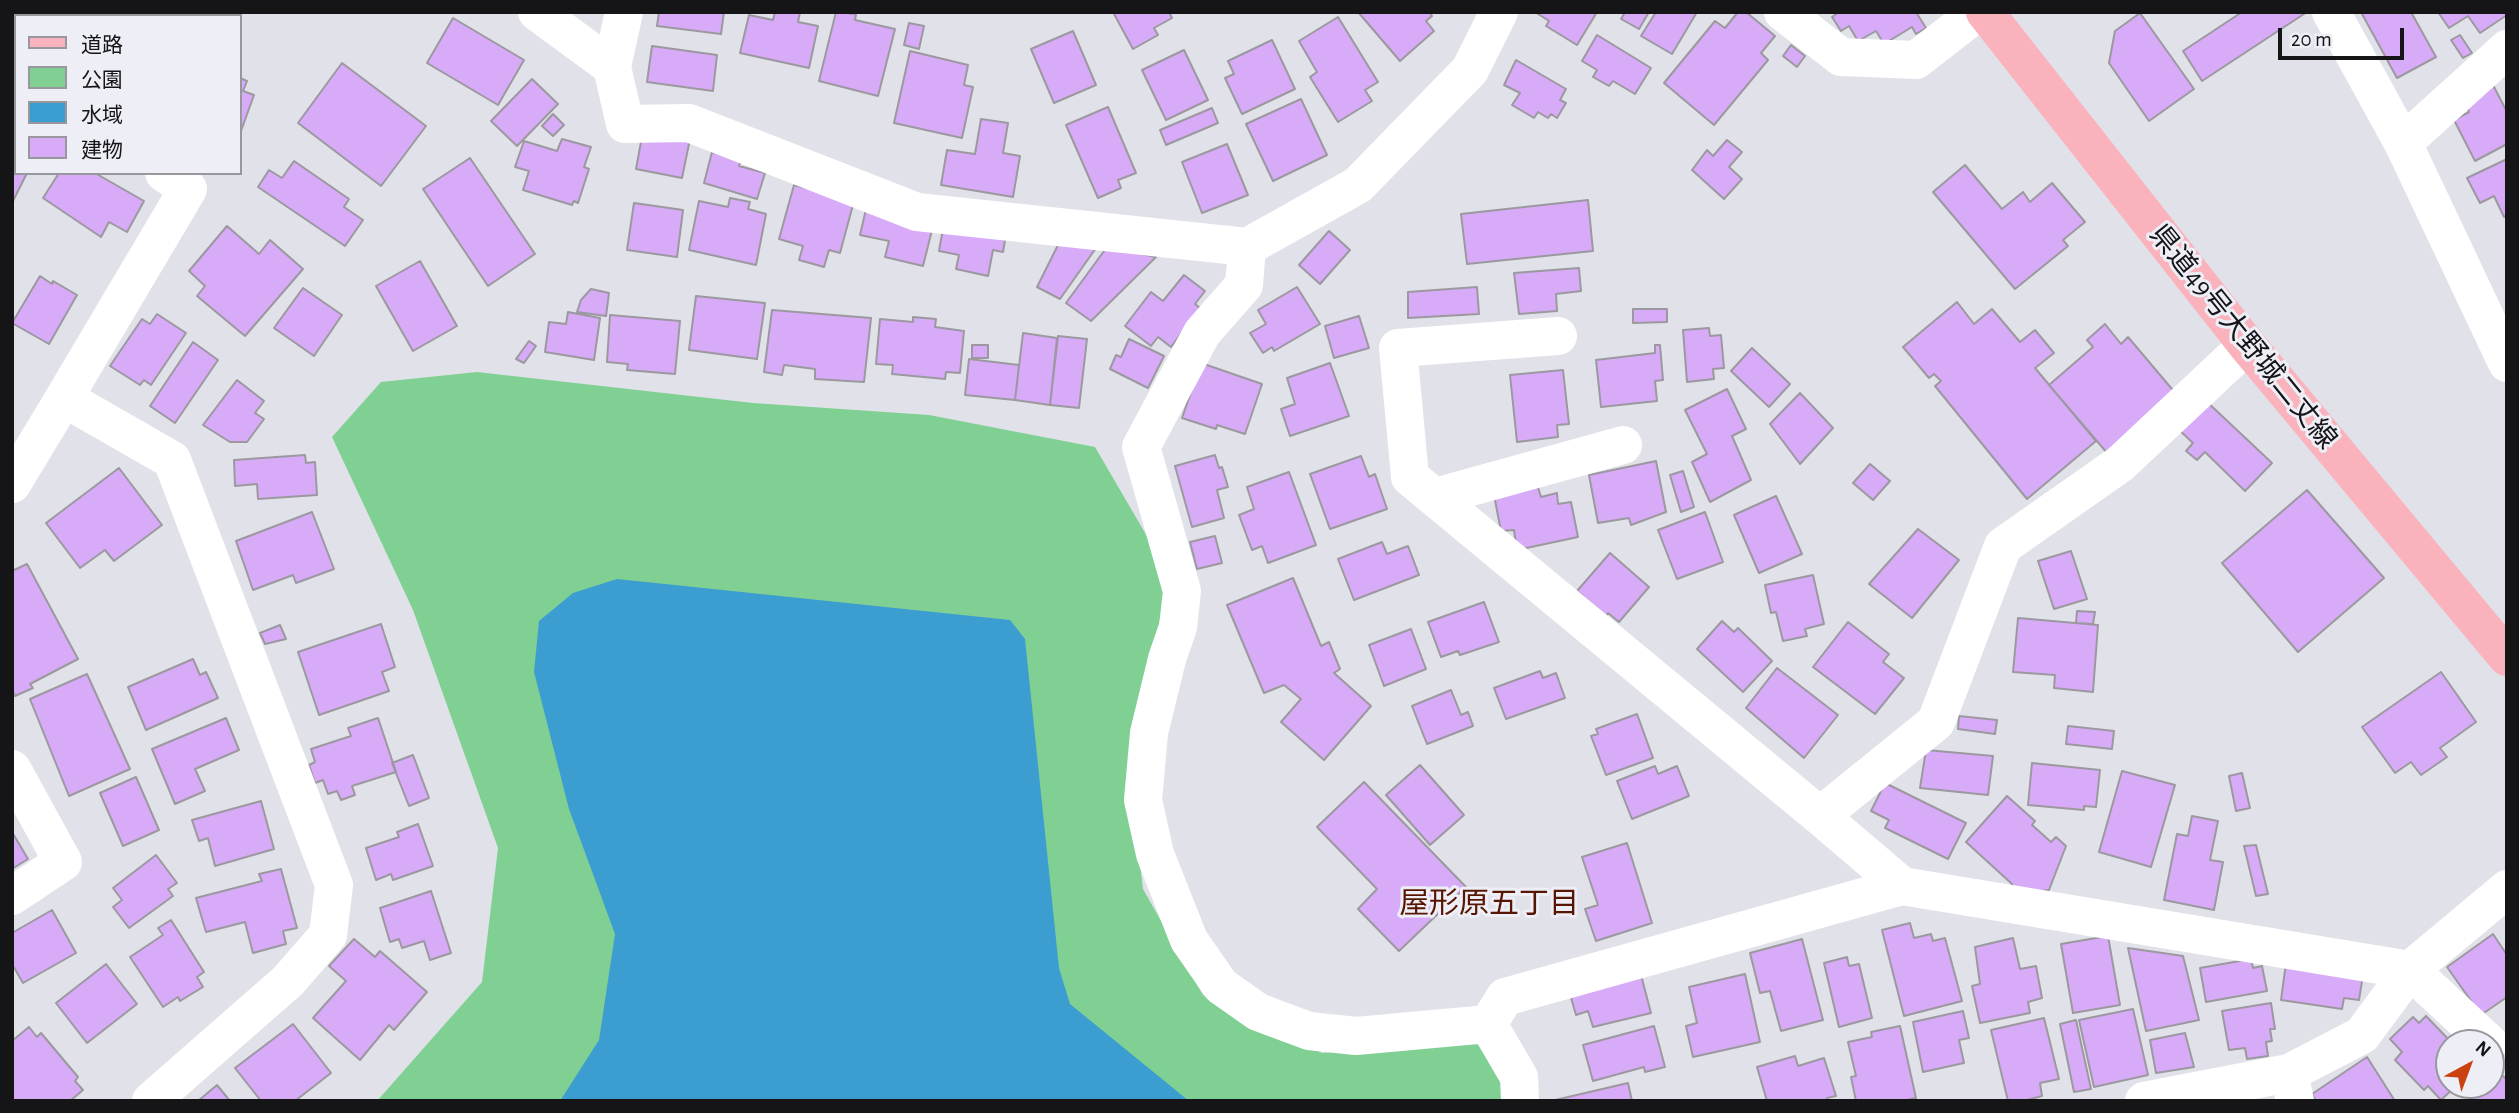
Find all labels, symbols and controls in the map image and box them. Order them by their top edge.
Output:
legend [14,14,242,175]
scale bar [2281,14,2407,58]
text: 20 m [2291,29,2332,50]
text: 道路 [81,35,123,56]
text: 公園 [81,70,123,91]
text: 水域 [81,105,123,126]
text: 建物 [81,140,123,161]
street label: 県道49号大野城二丈線 [2142,218,2344,456]
district label: 屋形原五丁目 [1399,886,1579,922]
north arrow [2435,1029,2505,1099]
text: N [2472,1038,2494,1061]

